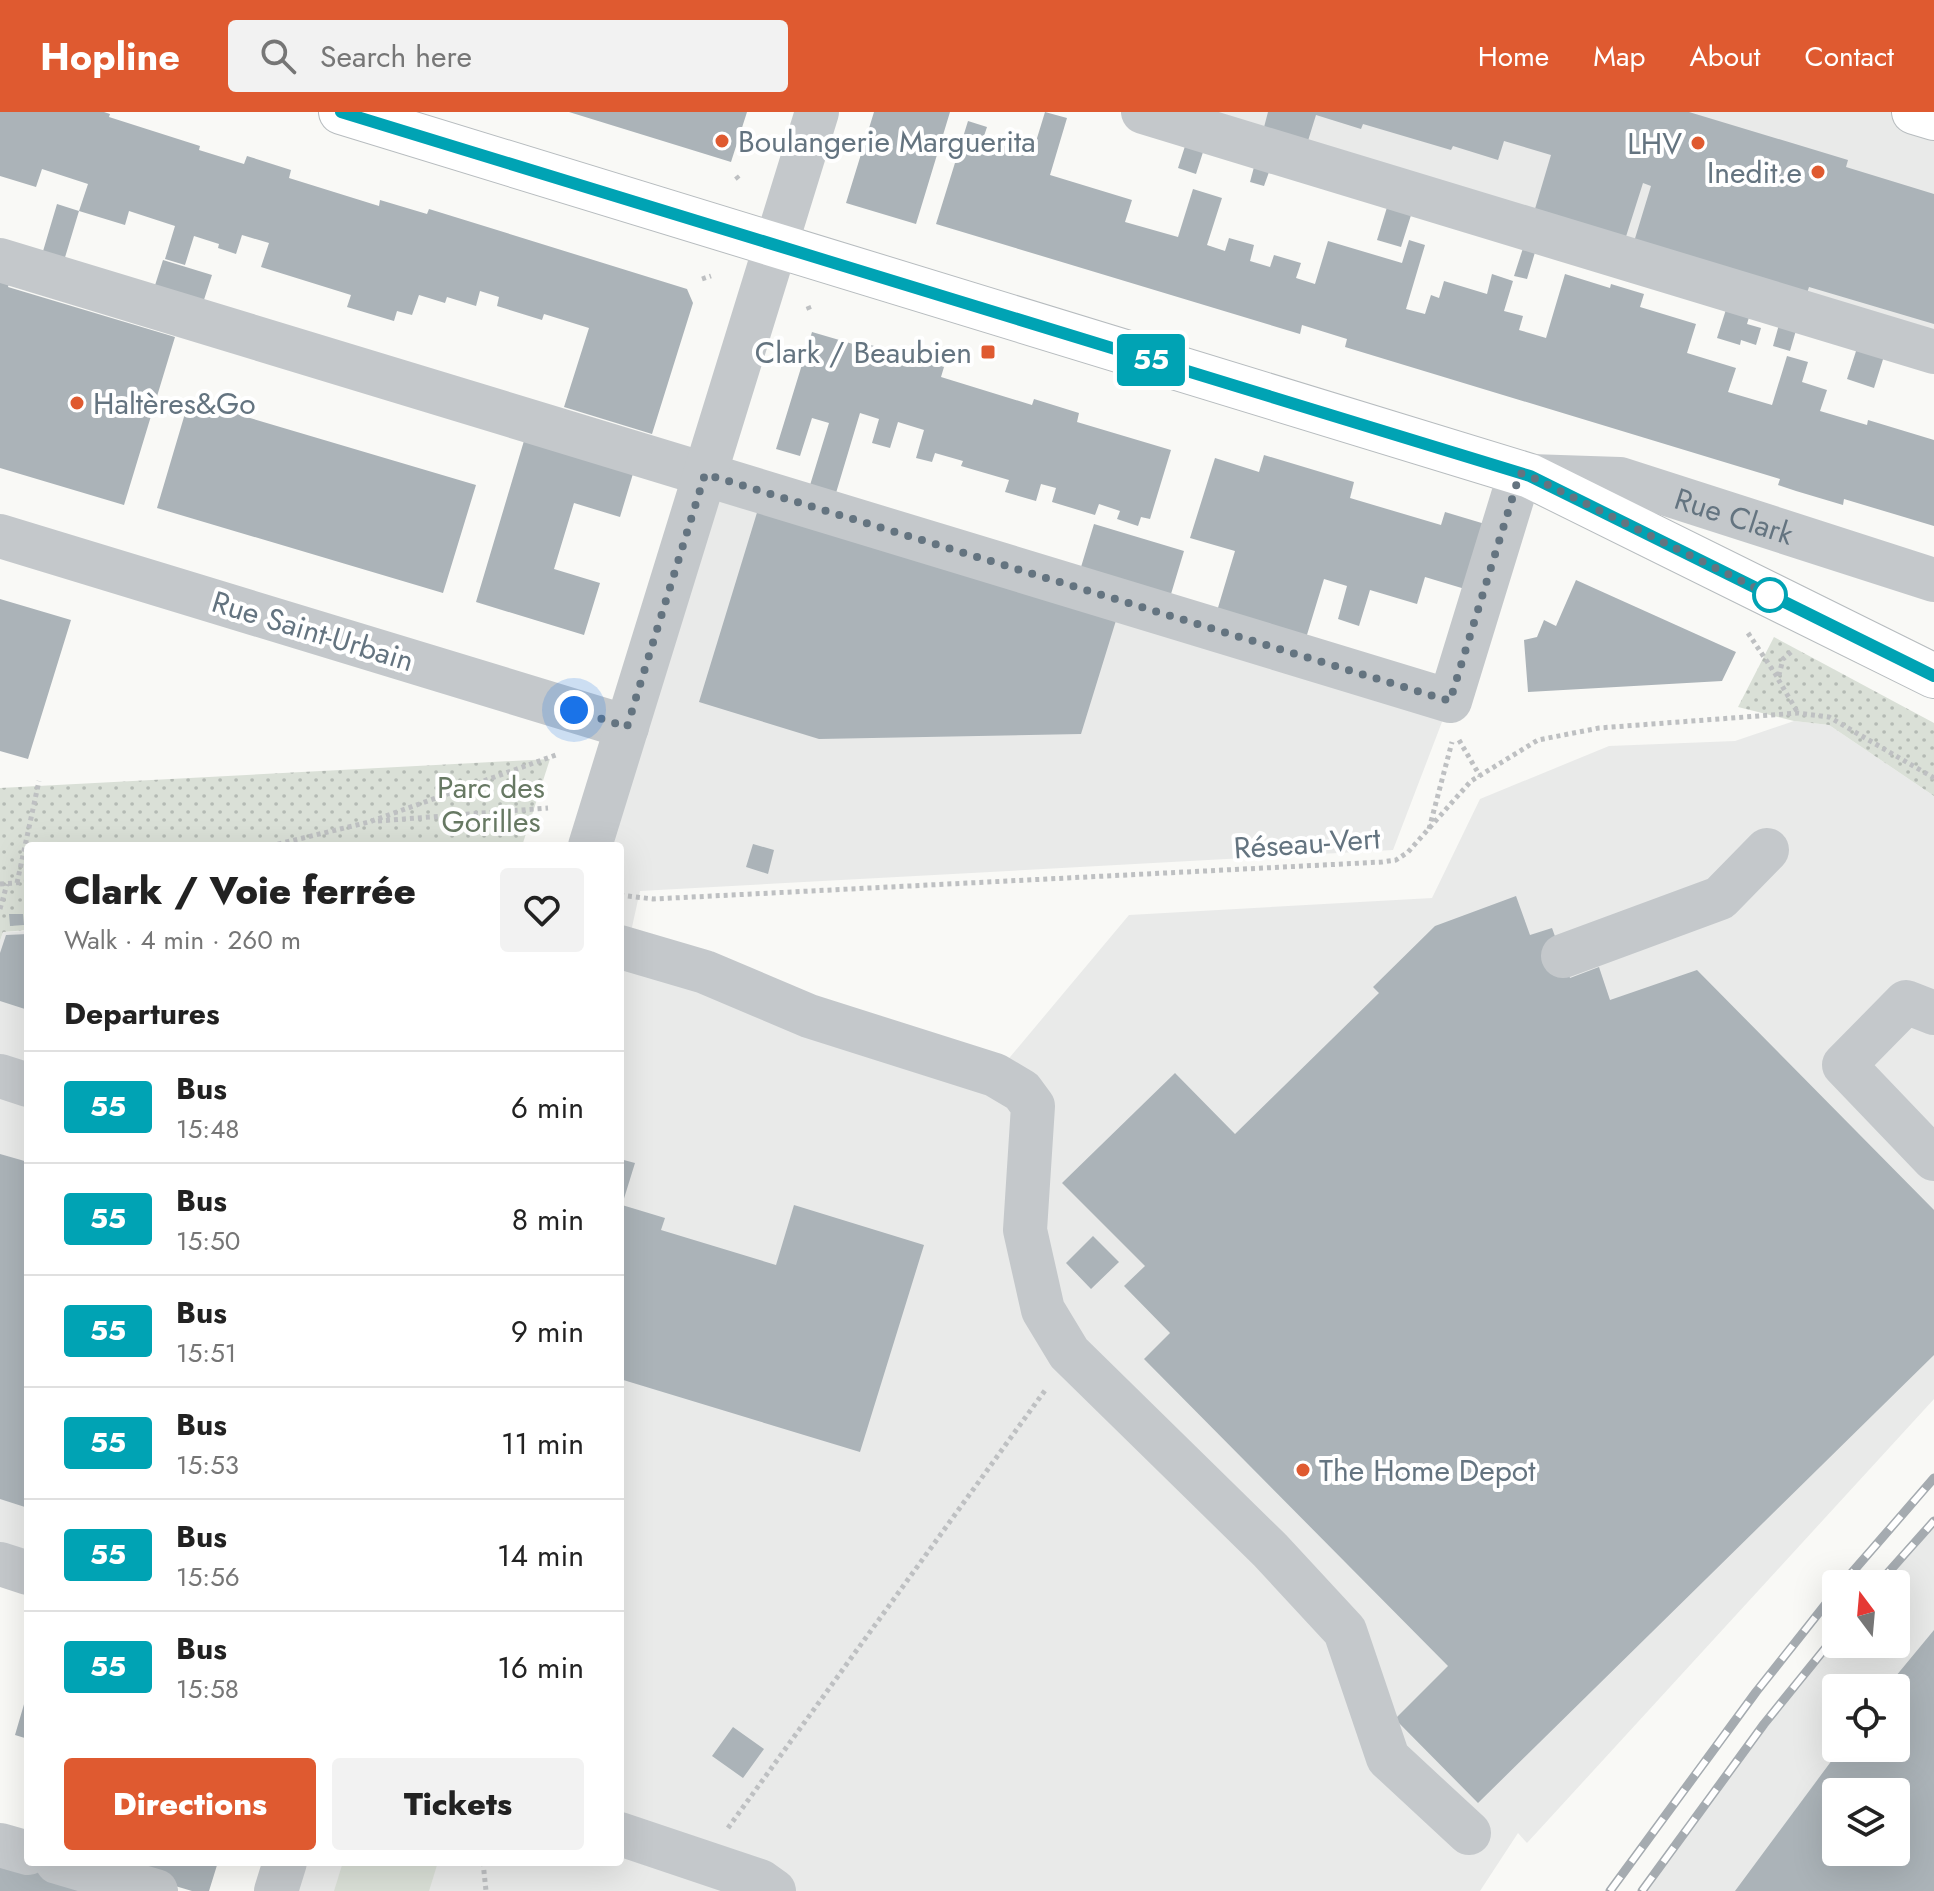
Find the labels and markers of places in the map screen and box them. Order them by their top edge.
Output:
place label: Boulangerie Marguerita [738,120,1036,163]
place label: LHV [1627,122,1682,165]
marker: Boulangerie Marguerita [713,132,731,150]
marker: LHV [1689,134,1707,152]
place label: Inedit.e [1707,151,1802,194]
marker: Inedit.e [1809,163,1827,181]
place label: Clark / Beaubien [755,331,972,374]
marker: Clark / Beaubien [979,343,997,361]
place label: Haltères&Go [93,382,256,425]
marker: Haltères&Go [68,394,86,412]
unlabelled marker [1753,578,1787,612]
place label: The Home Depot [1319,1449,1536,1492]
marker: The Home Depot [1294,1461,1312,1479]

